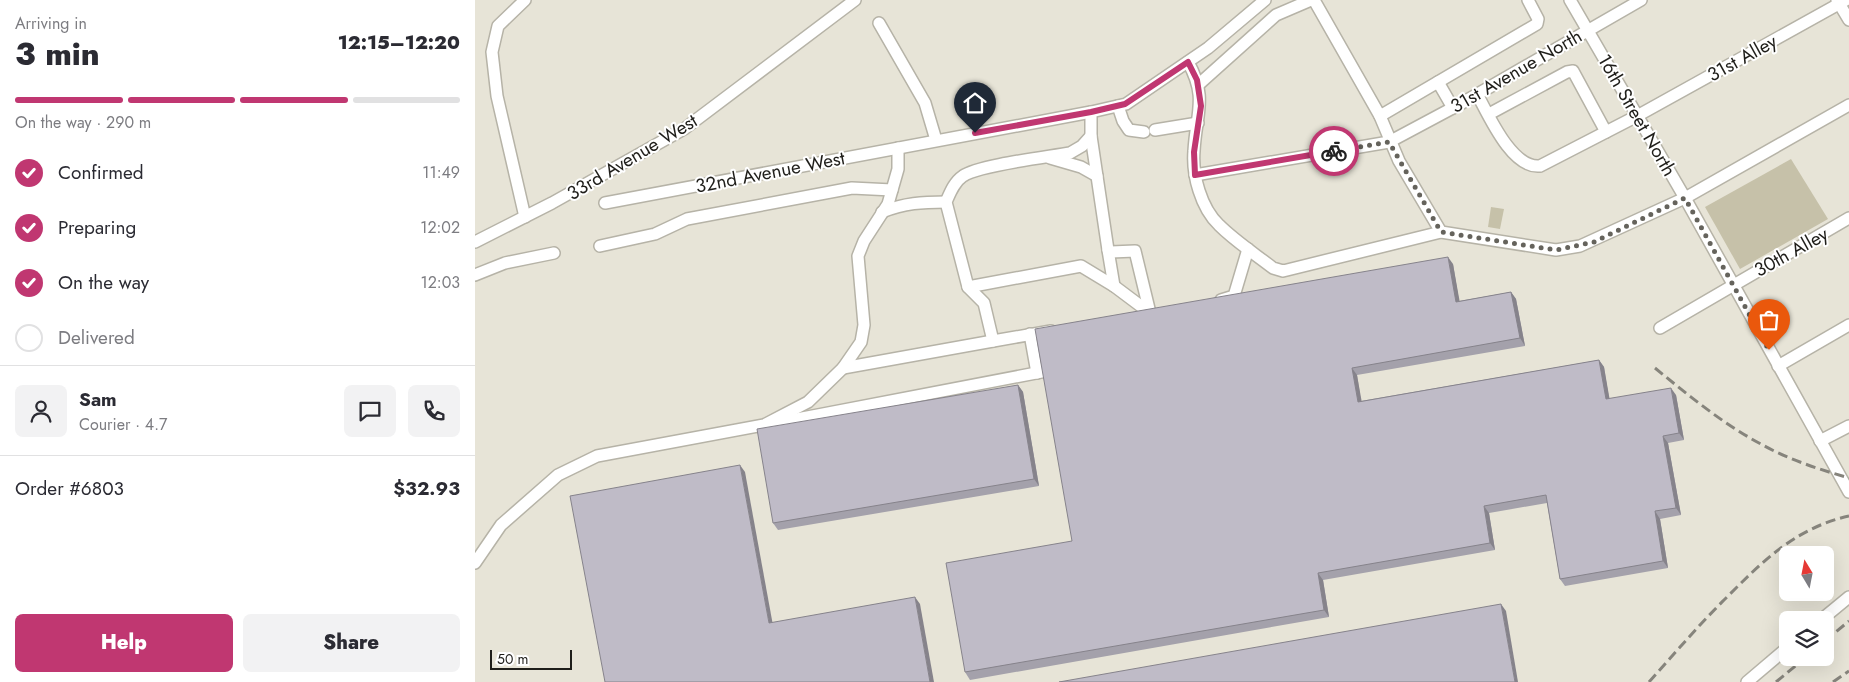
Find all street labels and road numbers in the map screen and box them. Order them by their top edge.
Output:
street label: 31st Avenue North [1445,22,1587,120]
street label: 31st Alley [1702,27,1782,88]
street label: 16th Street North [1591,49,1683,181]
street label: 33rd Avenue West [562,107,703,207]
street label: 32nd Avenue West [693,144,848,200]
street label: 30th Alley [1749,220,1834,283]

